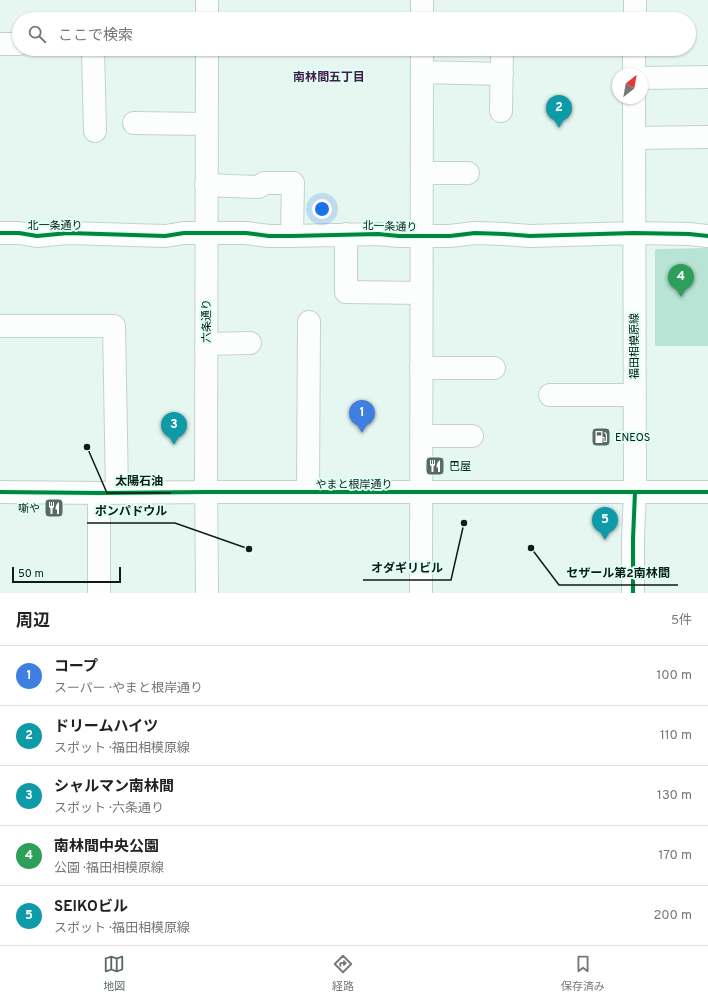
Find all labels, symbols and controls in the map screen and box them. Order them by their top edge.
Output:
search box [12,12,696,56]
icon: search [26,23,48,45]
text: ここで検索 [58,27,133,46]
north arrow [612,68,648,104]
district label: 南林間五丁目 [293,70,365,86]
pin: 2 [546,95,572,128]
your location [312,199,332,219]
street label: 北一条通り [28,219,83,233]
street label: 北一条通り [362,219,418,235]
pin: 4 [668,264,694,297]
street label: 六条通り [200,299,214,343]
street label: 福田相模原線 [628,313,642,379]
pin: 1 [349,400,375,433]
pin: 3 [161,412,187,445]
fuel station icon: ENEOS [590,426,612,448]
place label: ENEOS [615,431,650,445]
restaurant icon: 巴屋 [424,455,446,477]
place label: 巴屋 [449,460,471,474]
callout: 太陽石油 [107,469,171,493]
text: 太陽石油 [115,474,163,490]
street label: やまと根岸通り [316,478,393,492]
restaurant icon: 噺や [43,497,65,519]
callout: ポンパドウル [87,499,175,523]
place label: 噺や [18,502,40,516]
text: ポンパドウル [95,504,167,520]
pin: 5 [592,507,618,540]
callout: オダギリビル [363,556,451,580]
text: オダギリビル [371,561,443,577]
callout: セザール第2南林間 [559,561,678,585]
scale bar [12,565,121,584]
text: セザール第2南林間 [566,566,670,582]
text: 50 m [18,567,44,581]
text: 周辺 [16,611,50,633]
text: 5件 [671,613,692,629]
text: コープ [54,658,98,677]
text: 1 [26,668,32,684]
text: 100 m [656,668,692,684]
text: スーパー · やまと根岸通り [54,681,203,697]
text: ドリームハイツ [54,718,158,737]
text: 2 [25,728,33,744]
text: 110 m [660,728,692,744]
text: スポット · 福田相模原線 [54,741,190,757]
text: シャルマン南林間 [54,778,174,797]
text: 3 [25,788,33,804]
text: 130 m [657,788,692,804]
text: スポット · 六条通り [54,801,164,817]
text: 南林間中央公園 [54,838,159,857]
text: 4 [25,848,33,864]
text: 170 m [658,848,692,864]
text: 公園 · 福田相模原線 [54,861,164,877]
text: SEIKOビル [54,898,128,917]
text: 5 [25,908,33,924]
text: 200 m [653,908,692,924]
text: スポット · 福田相模原線 [54,921,190,937]
tab: 地図 [103,953,125,994]
tab: 経路 [332,953,354,994]
tab: 保存済み [561,953,605,994]

